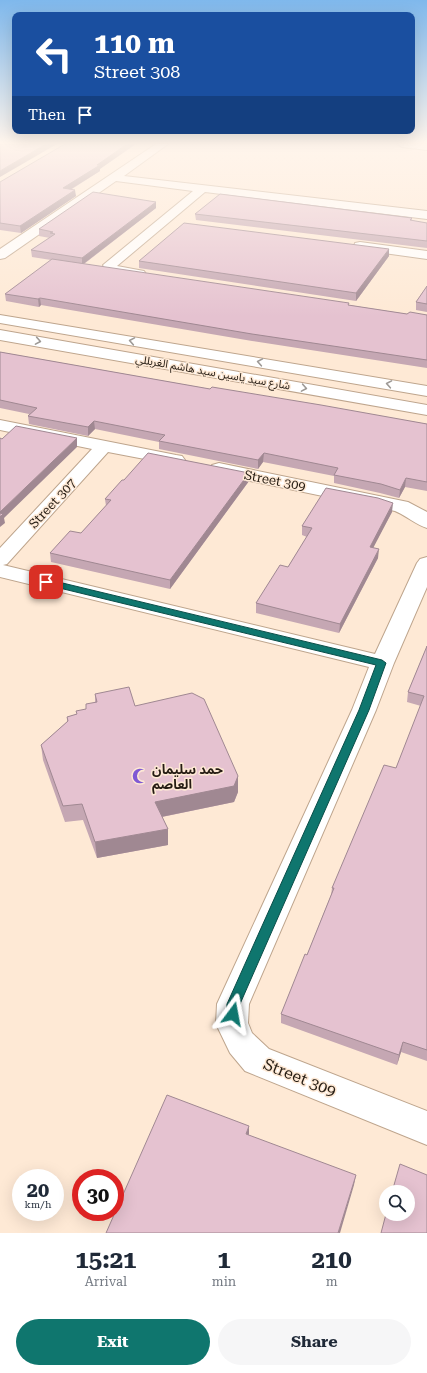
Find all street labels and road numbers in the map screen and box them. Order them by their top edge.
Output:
street label: شارع سيد ياسين سيد هاشم الغربللي [134,352,292,395]
street label: Street 309 [243,467,307,494]
street label: Street 307 [26,475,79,531]
street label: Street 309 [261,1054,339,1101]

